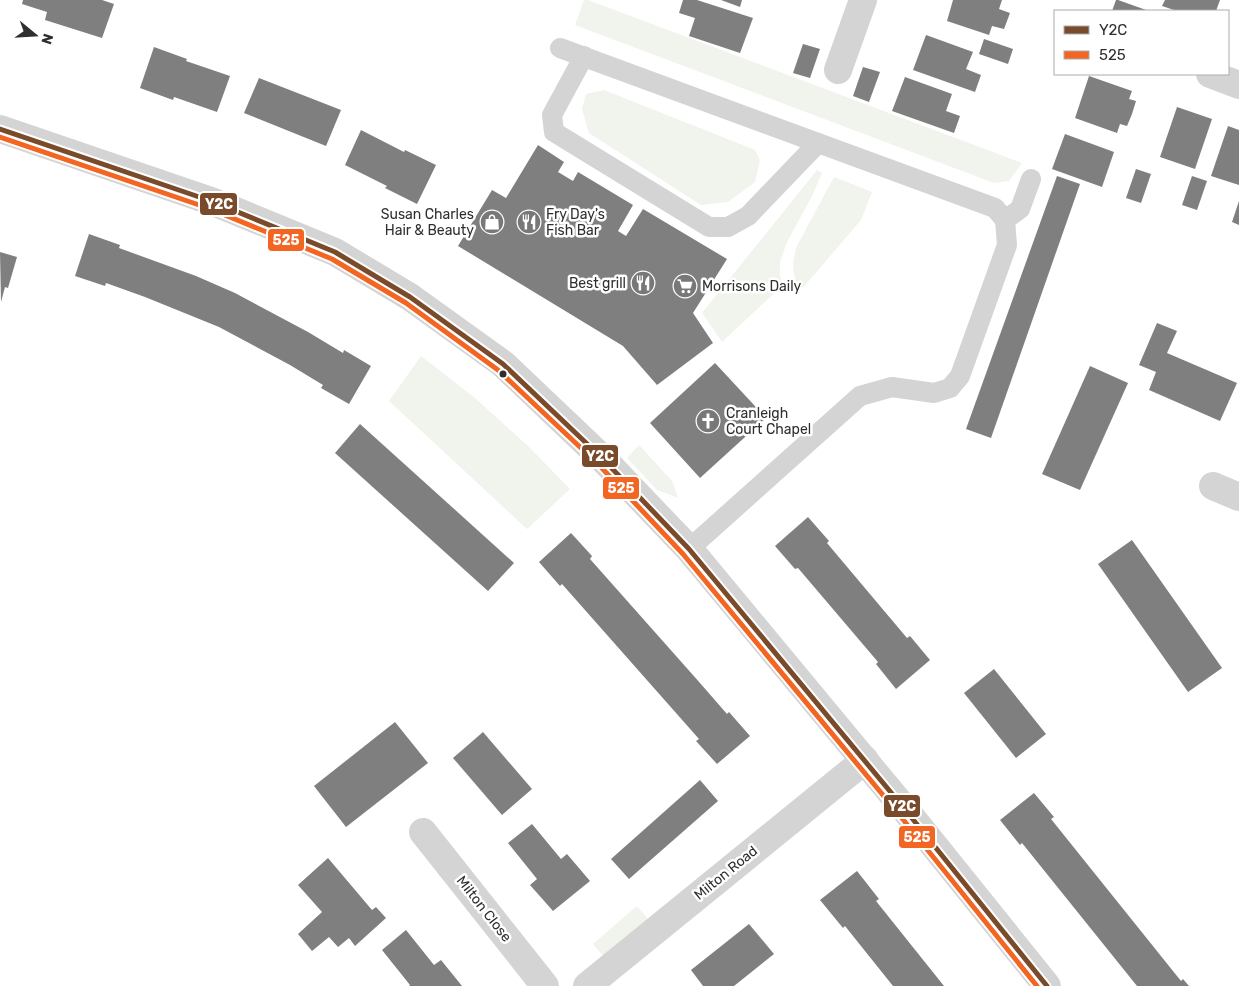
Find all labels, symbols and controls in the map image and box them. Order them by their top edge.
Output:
north arrow [10,10,60,60]
legend [1054,10,1229,75]
text: Y2C [1099,21,1127,39]
text: N [37,31,57,46]
text: 525 [1099,46,1126,64]
line badge: Y2C [199,192,238,216]
text: Y2C [205,196,233,213]
place label: Susan Charles Hair & Beauty [381,206,474,239]
place label: Fry Day's Fish Bar [546,206,605,239]
shop icon: Susan Charles Hair & Beauty [479,209,505,235]
restaurant icon: Fry Day's Fish Bar [516,209,542,235]
line badge: 525 [267,228,305,252]
text: 525 [272,232,300,249]
restaurant icon: Best grill [630,270,656,296]
supermarket icon: Morrisons Daily [672,273,698,299]
place label: Best grill [569,275,626,292]
place label: Morrisons Daily [702,278,802,295]
unlabelled marker [498,369,508,379]
place label: Cranleigh Court Chapel [726,405,811,438]
church icon: Cranleigh Court Chapel [695,408,721,434]
line badge: Y2C [581,444,619,468]
text: Y2C [586,448,614,465]
line badge: 525 [602,476,640,500]
text: 525 [607,480,635,497]
line badge: Y2C [883,794,921,818]
text: Y2C [888,798,916,815]
line badge: 525 [898,825,936,849]
text: 525 [903,829,931,846]
street label: Milton Road [691,842,761,904]
street label: Milton Close [453,873,515,946]

